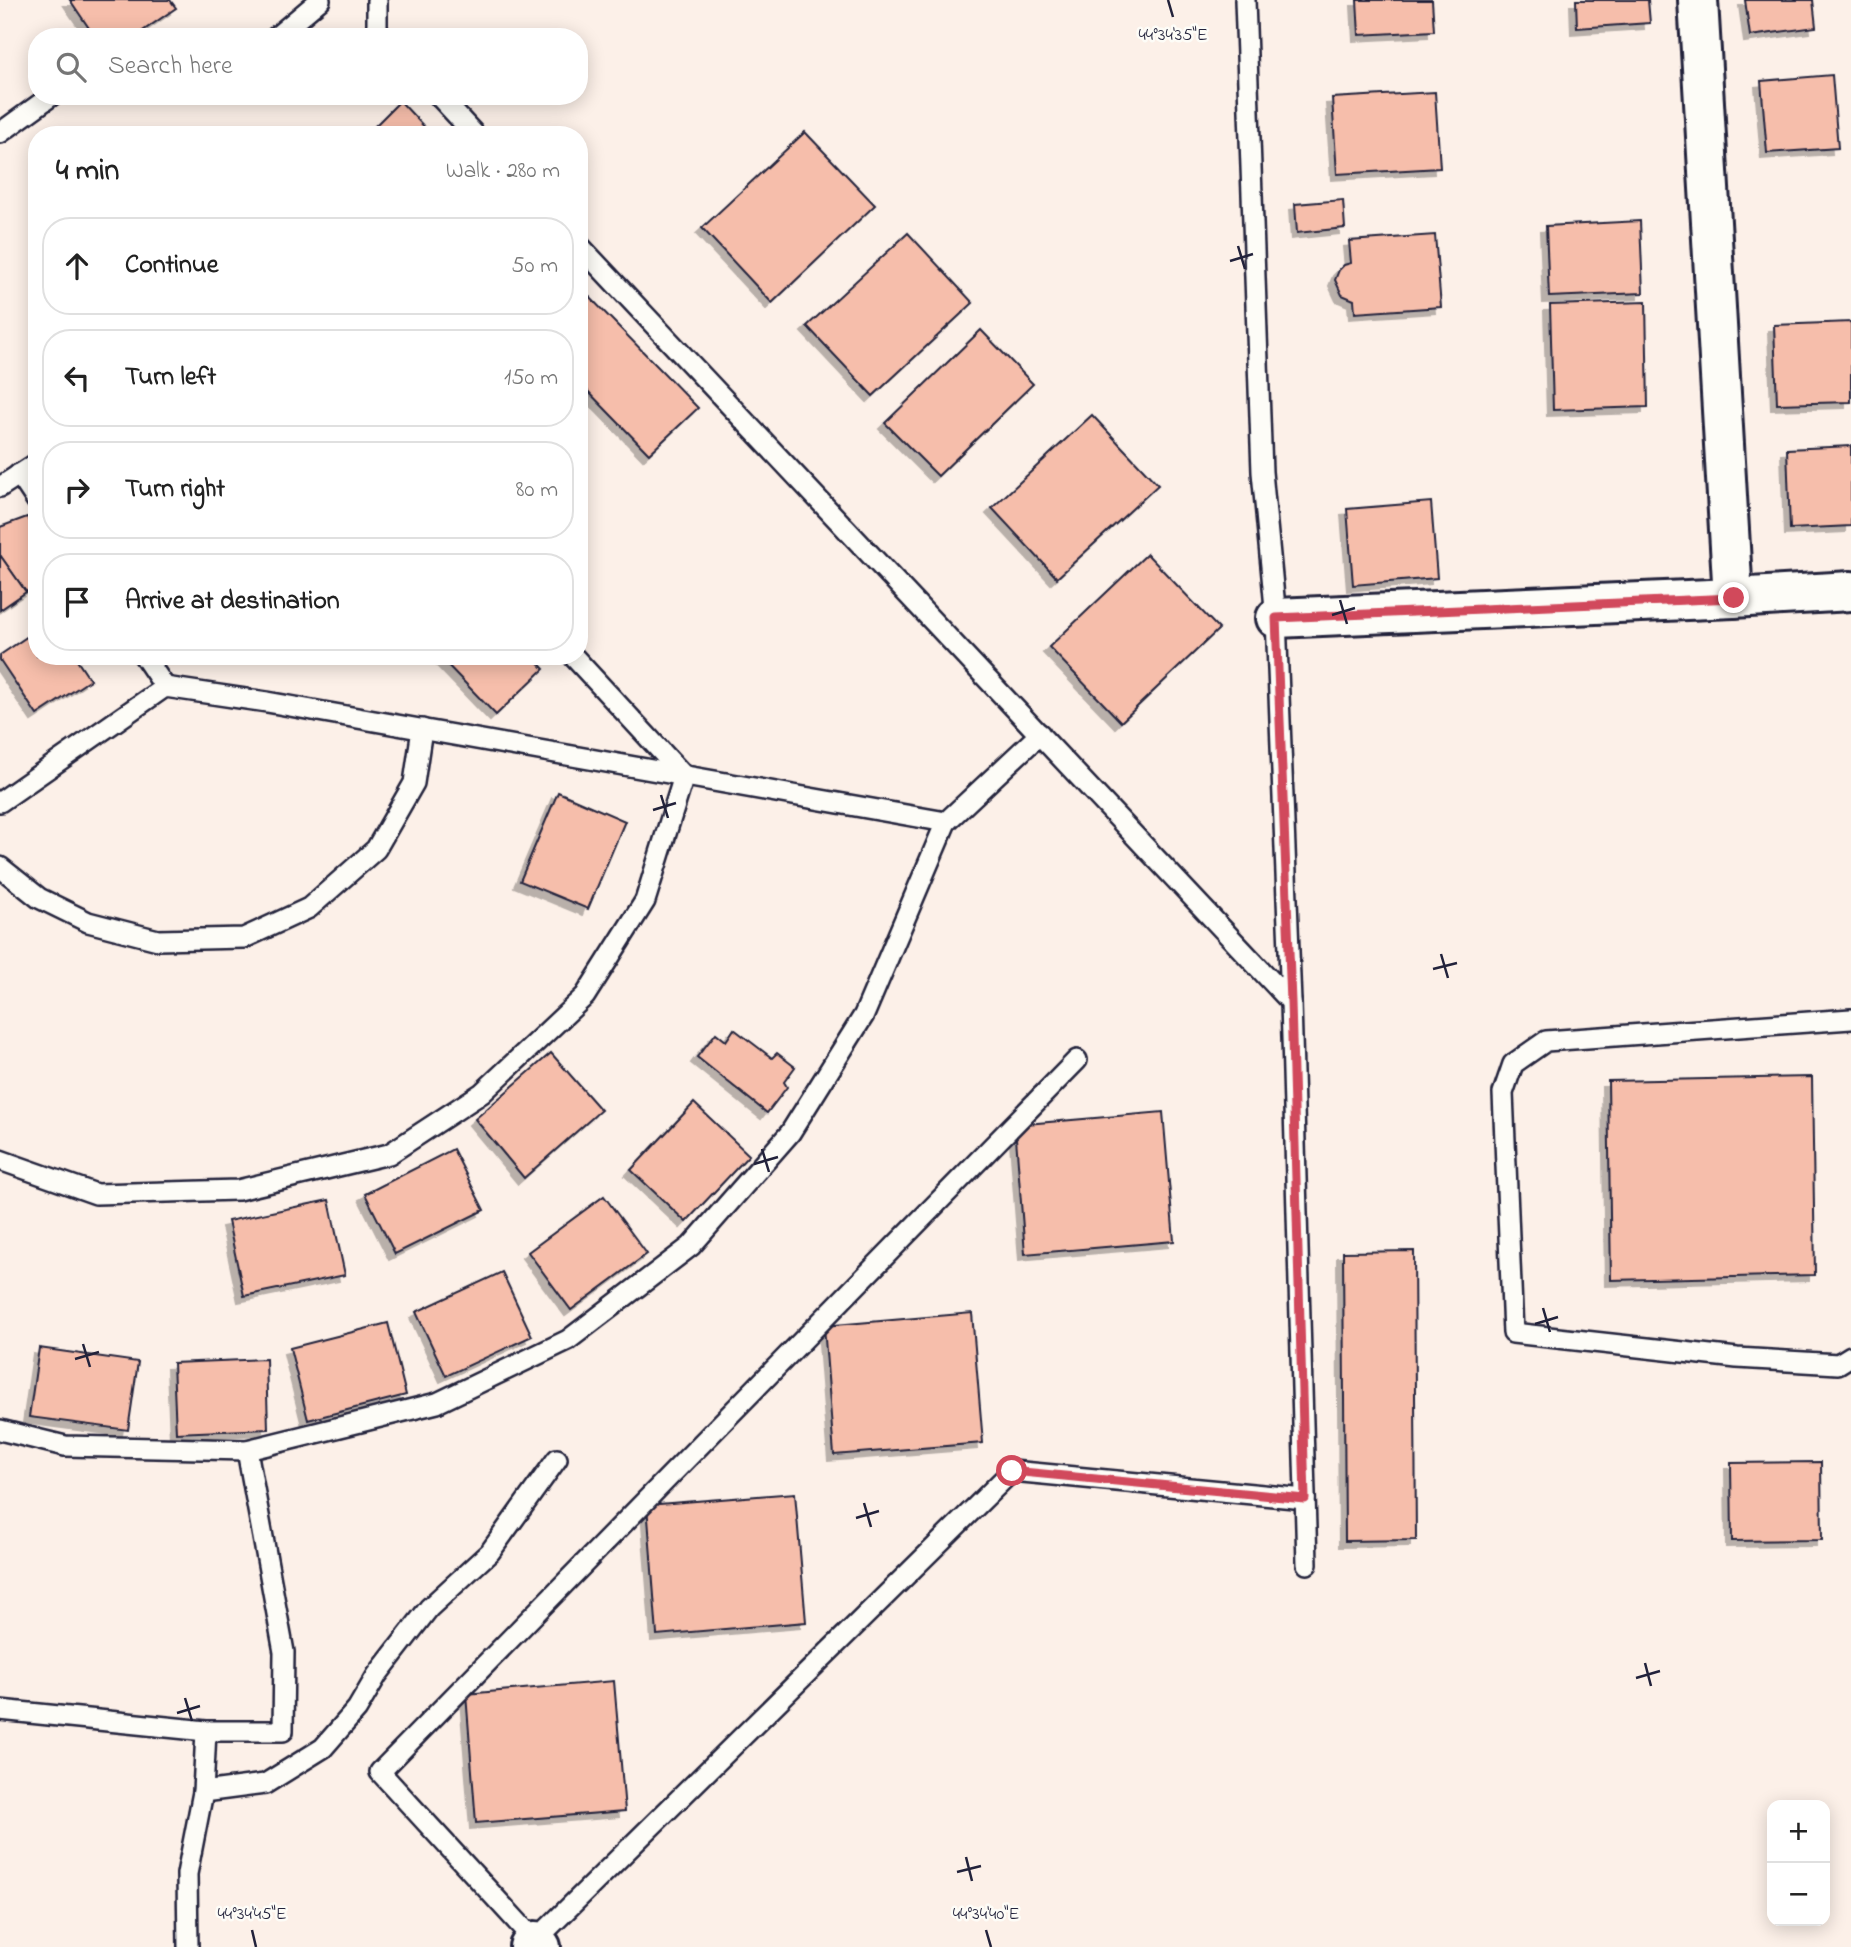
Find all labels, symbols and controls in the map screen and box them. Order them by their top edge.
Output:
text: 44°34'35"E [1138,23,1208,49]
search box [28,28,588,105]
icon: search [52,48,90,86]
text: Search here [108,48,233,86]
text: 4 min [56,150,119,194]
text: Walk · 280 m [446,155,560,188]
icon: ahead [58,247,96,285]
text: Continue [125,247,218,285]
text: 50 m [511,250,558,283]
icon: left [58,359,96,397]
text: Turn left [125,359,216,397]
text: 150 m [504,362,558,395]
icon: right [58,471,96,509]
text: Turn right [125,471,225,509]
text: 80 m [516,474,558,507]
route end [1718,582,1749,613]
icon: arrive [58,583,96,621]
text: Arrive at destination [125,583,340,621]
route start [996,1455,1027,1486]
map controls [1767,1800,1830,1926]
button: + [1767,1800,1830,1863]
button: − [1767,1863,1830,1926]
text: 44°34'45"E [217,1902,287,1928]
text: 44°34'40"E [953,1902,1019,1928]

